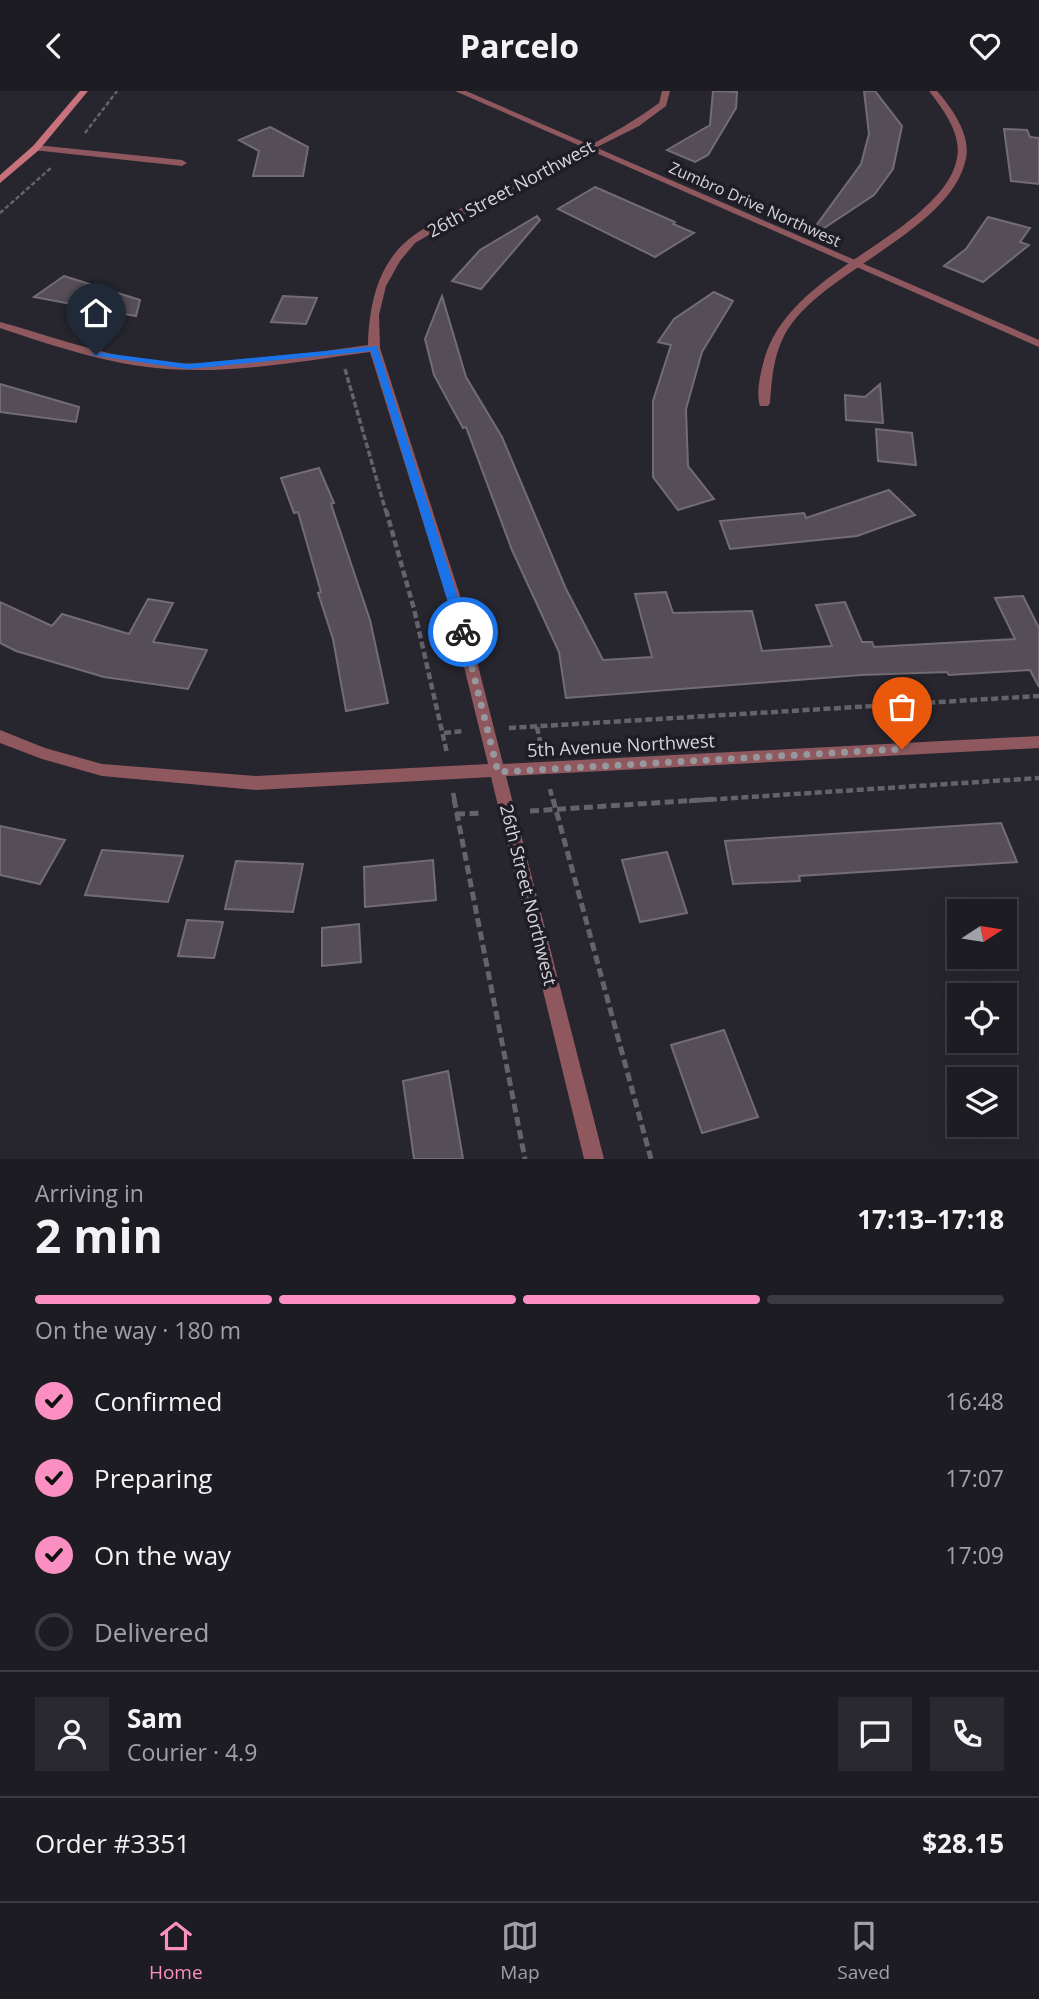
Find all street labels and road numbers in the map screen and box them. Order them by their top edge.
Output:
street label: 26th Street Northwest [423,134,598,242]
street label: Zumbro Drive Northwest [666,156,845,252]
street label: 5th Avenue Northwest [526,728,715,762]
street label: 26th Street Northwest [495,802,563,988]

